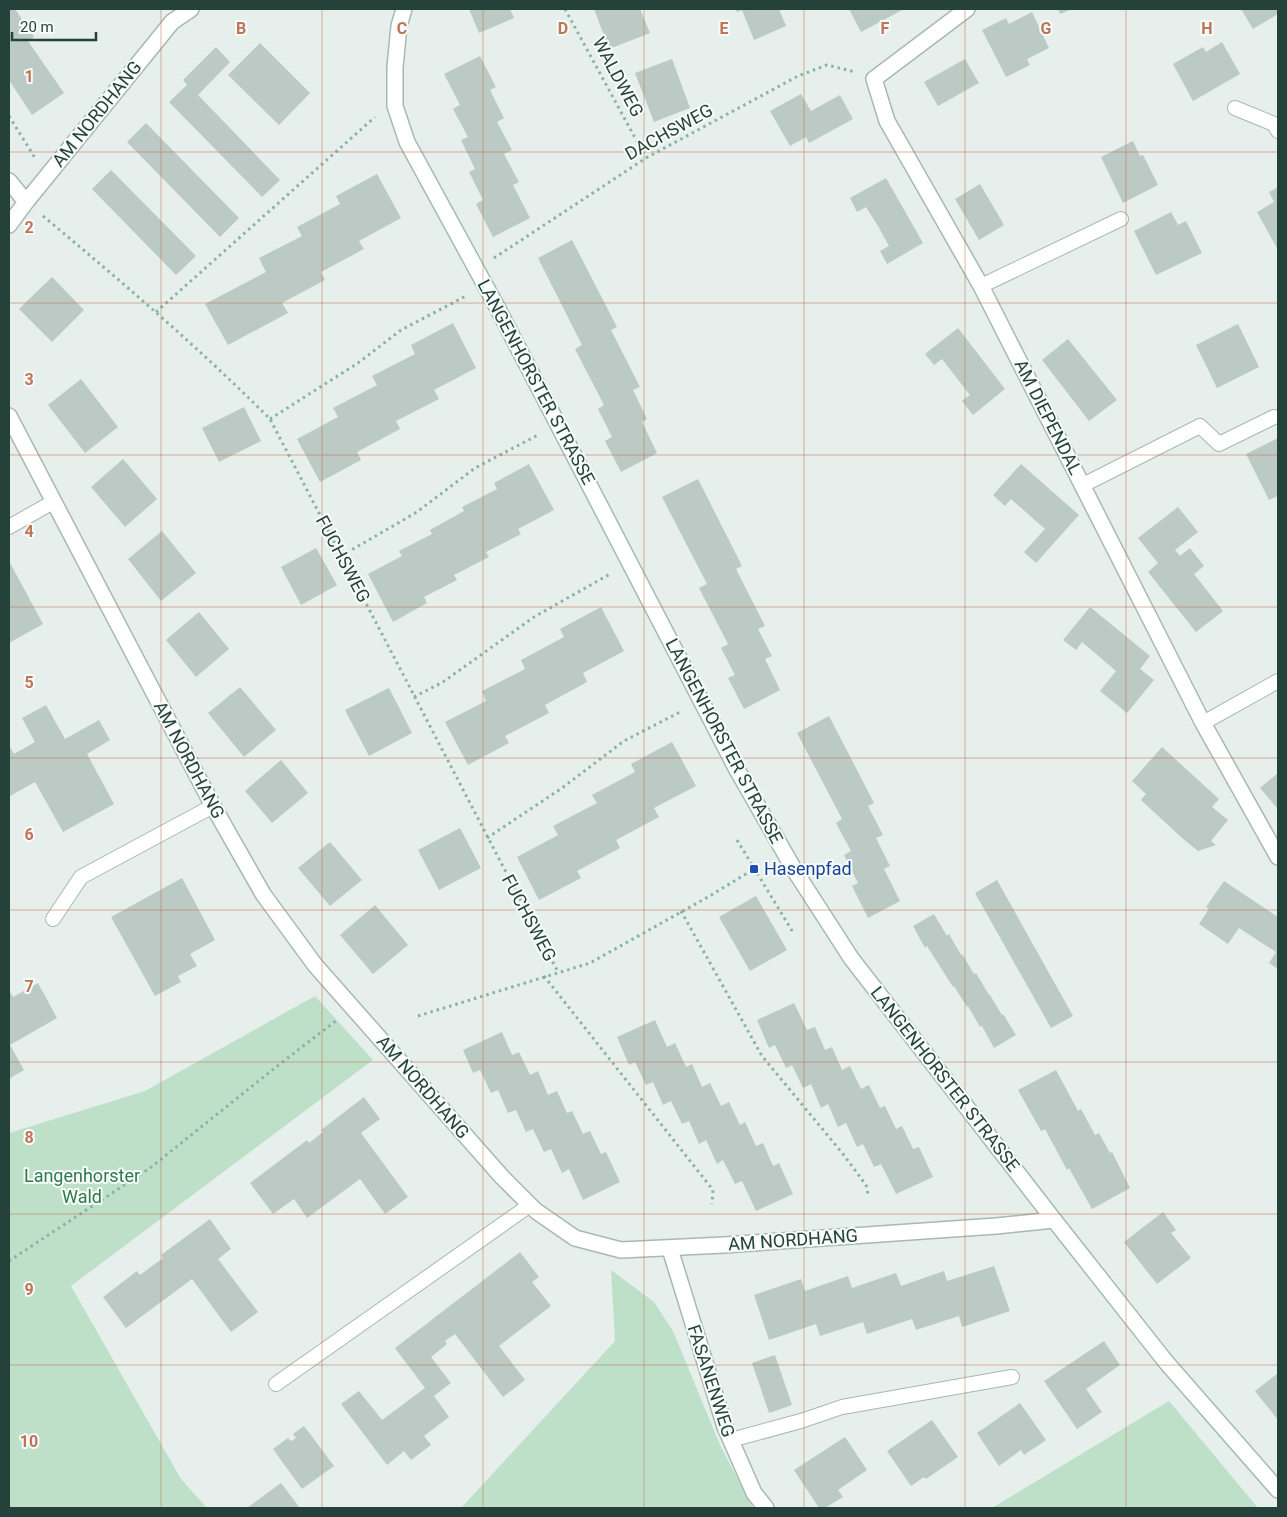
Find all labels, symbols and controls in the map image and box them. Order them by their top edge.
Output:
scale bar [12,10,96,42]
text: 20 m [20,18,54,36]
text: B [236,19,246,38]
text: C [397,19,407,38]
text: D [558,19,568,38]
text: E [720,19,729,38]
text: F [881,19,890,38]
text: G [1041,19,1052,38]
text: H [1201,19,1213,38]
street label: WALDWEG [589,33,648,120]
street label: AM NORDHANG [48,57,146,171]
text: 1 [24,67,34,86]
street label: DACHSWEG [621,99,716,164]
text: 2 [24,218,34,237]
street label: LANGENHORSTER STRASSE [473,276,600,488]
street label: AM DIEPENDAL [1010,356,1087,478]
text: 3 [24,370,34,389]
street label: FUCHSWEG [312,512,375,606]
text: 4 [24,522,34,541]
street label: LANGENHORSTER STRASSE [661,635,788,847]
text: 5 [24,673,34,692]
street label: AM NORDHANG [150,697,229,822]
text: 6 [24,825,34,844]
place label: Hasenpfad [764,858,852,879]
marker: Hasenpfad [748,863,760,875]
street label: FUCHSWEG [498,871,561,965]
text: 7 [24,977,34,996]
street label: LANGENHORSTER STRASSE [867,982,1024,1175]
street label: AM NORDHANG [373,1031,474,1143]
text: 8 [24,1128,34,1147]
park label: Langenhorster Wald [24,1165,140,1207]
street label: AM NORDHANG [727,1224,858,1255]
text: 9 [24,1280,34,1299]
street label: FASANENWEG [683,1322,740,1440]
text: 10 [20,1432,38,1451]

